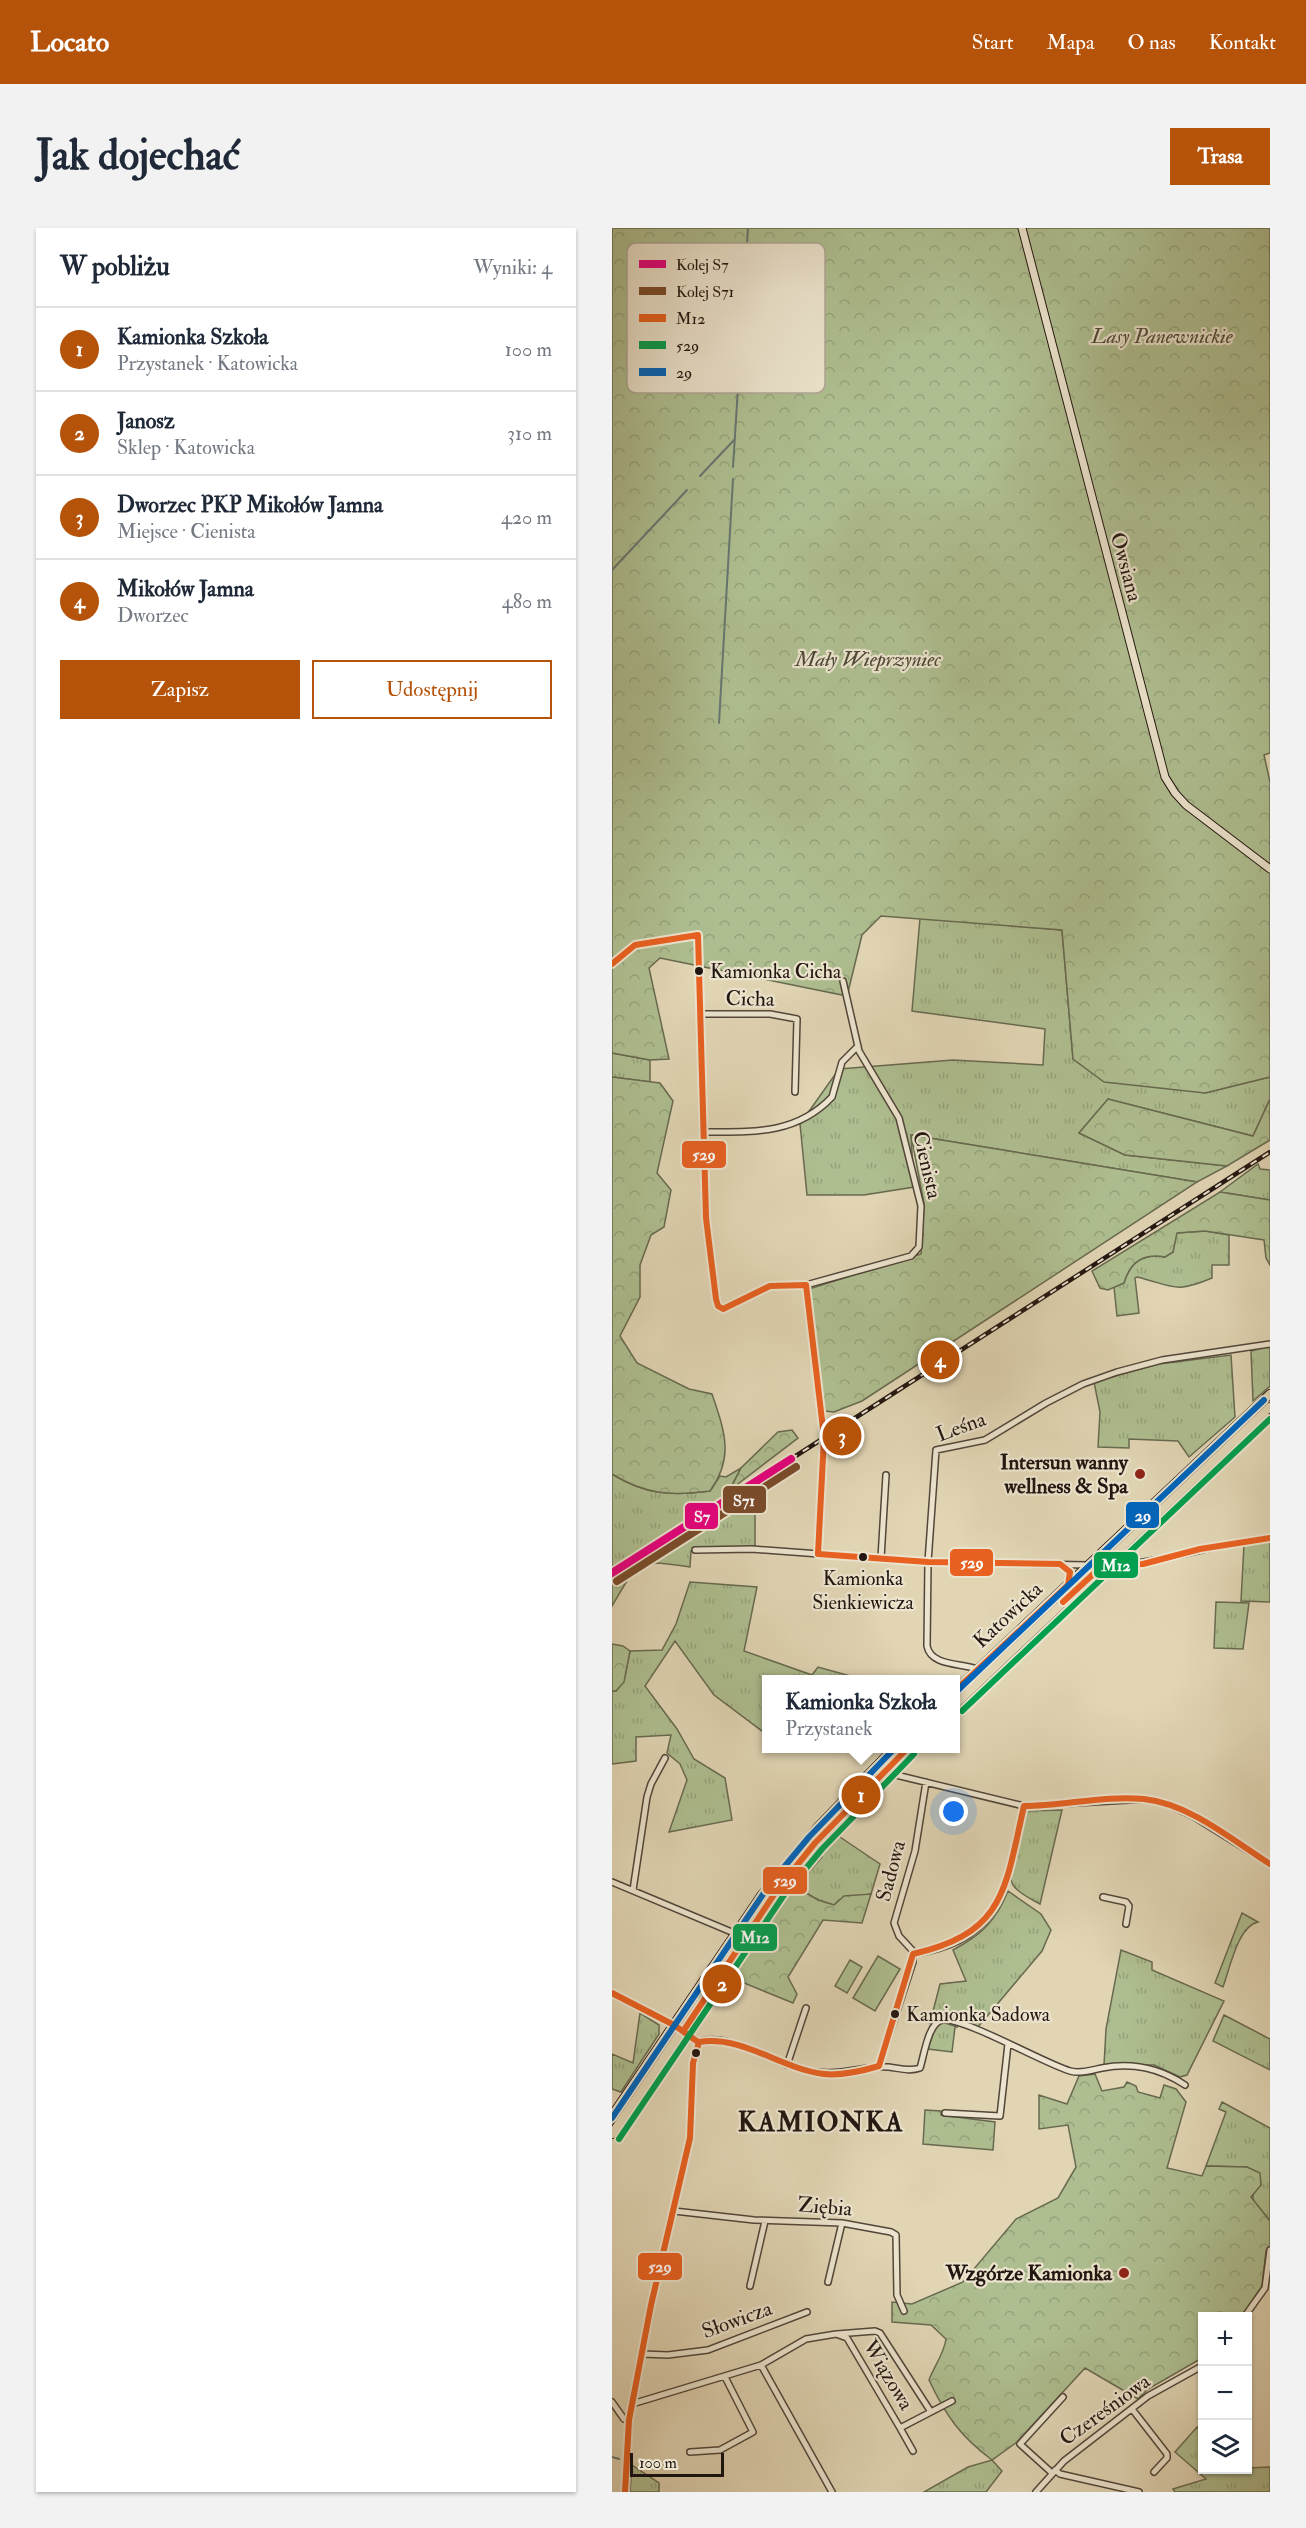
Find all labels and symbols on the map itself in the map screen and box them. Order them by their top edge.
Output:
legend [627,243,825,393]
text: Kolej S7 [676,255,729,275]
text: Kolej S71 [676,282,734,302]
text: M12 [676,309,705,329]
park label: Lasy Panewnickie [1090,323,1234,350]
text: 529 [676,336,699,356]
text: 29 [676,363,692,383]
street label: Owsiana [1104,529,1148,605]
park label: Mały Wieprzyniec [793,646,941,673]
place label: Kamionka Cicha [710,959,842,984]
marker: Kamionka Cicha [693,965,705,977]
street label: Cicha [725,985,775,1013]
street label: Cienista [906,1129,948,1202]
line badge: 529 [681,1140,727,1169]
text: 529 [692,1145,716,1165]
pin: 4 [920,1338,960,1382]
street label: Leśna [933,1406,990,1448]
pin: 3 [822,1414,862,1458]
place label: Intersun wanny wellness & Spa [1000,1449,1129,1500]
marker: Intersun wanny wellness & Spa [1133,1467,1147,1481]
line badge: S71 [722,1485,767,1514]
text: S71 [733,1491,755,1511]
line badge: 29 [1125,1501,1160,1529]
line badge: S7 [684,1502,719,1530]
text: 29 [1135,1506,1151,1526]
text: S7 [694,1507,711,1527]
line badge: 529 [949,1548,994,1577]
marker: Kamionka Sienkiewicza [857,1551,869,1563]
line badge: M12 [1093,1551,1139,1579]
text: 529 [960,1553,984,1573]
text: M12 [1100,1556,1131,1576]
place label: Kamionka Sienkiewicza [812,1566,915,1615]
street label: Katowicka [968,1576,1049,1654]
pin: 1 [842,1772,880,1818]
your location [939,1797,968,1826]
street label: Sadowa [870,1837,912,1905]
line badge: 529 [762,1866,808,1895]
text: 529 [773,1871,797,1891]
line badge: M12 [732,1923,778,1952]
text: M12 [739,1928,770,1948]
pin: 2 [702,1962,742,2006]
place label: Kamionka Sadowa [906,2002,1051,2027]
marker: Kamionka Sadowa [889,2008,901,2020]
unlabelled marker [690,2047,702,2059]
district label: KAMIONKA [738,2106,904,2139]
street label: Ziębia [797,2191,854,2223]
line badge: 529 [637,2252,683,2281]
text: 529 [648,2257,672,2277]
place label: Wzgórze Kamionka [945,2260,1113,2287]
marker: Wzgórze Kamionka [1117,2266,1131,2280]
street label: Słowicza [698,2295,776,2345]
street label: Wiązowa [856,2334,920,2415]
street label: Czereśniowa [1054,2368,1156,2452]
scale bar [630,2450,724,2478]

